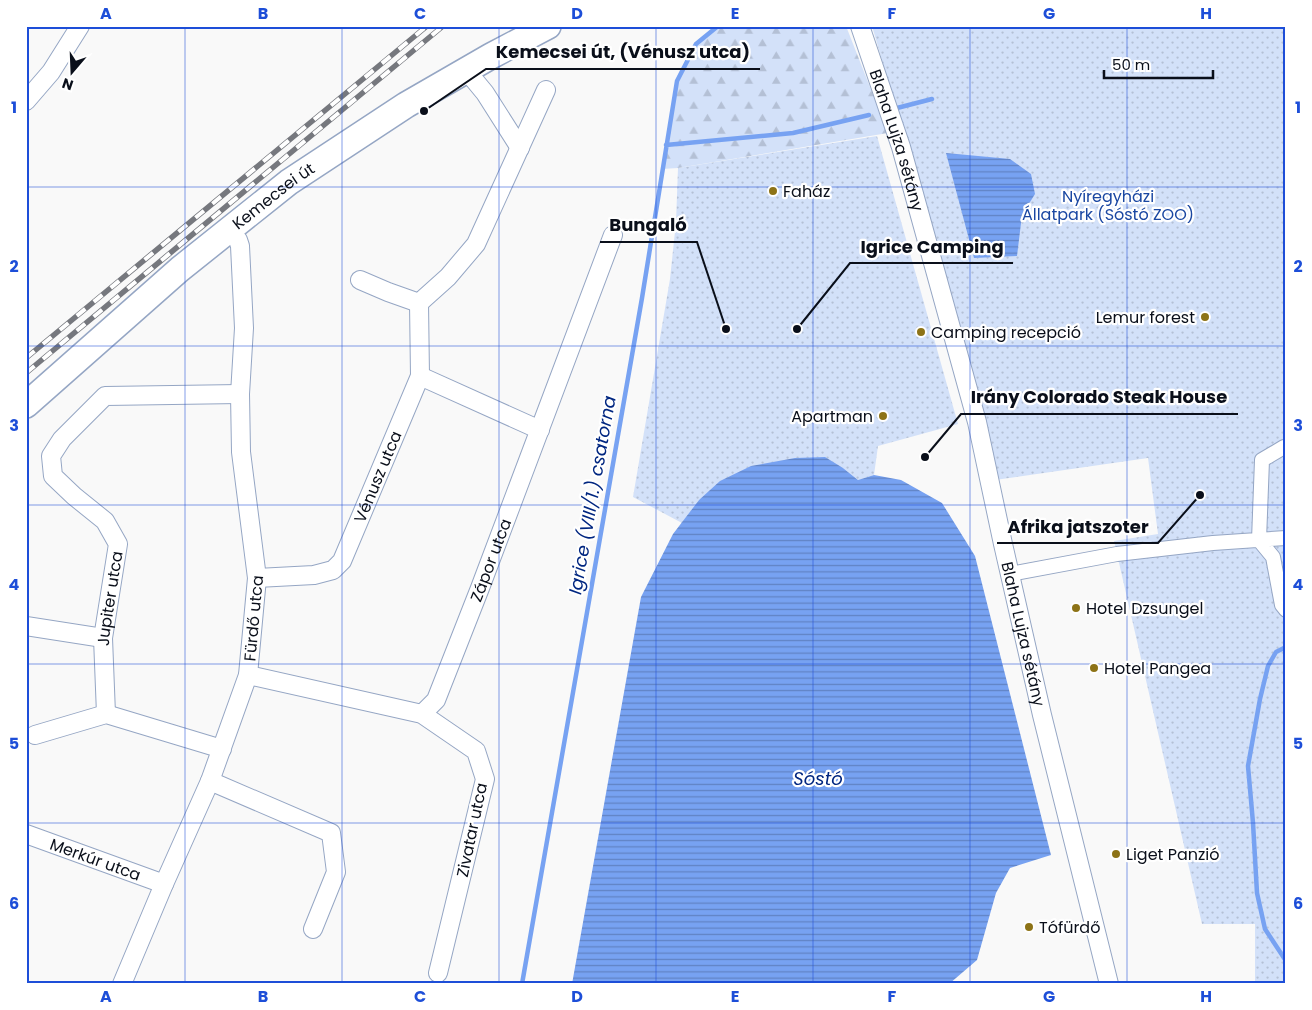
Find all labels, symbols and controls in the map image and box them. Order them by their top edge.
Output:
text: A [100,2,112,25]
text: B [258,2,268,25]
text: C [414,2,426,25]
text: D [571,2,583,25]
text: E [731,2,739,25]
text: F [888,2,897,25]
text: G [1043,2,1055,25]
text: H [1200,2,1212,25]
callout: Kemecsei út, (Vénusz utca) [486,36,760,69]
text: Kemecsei út, (Vénusz utca) [496,39,750,64]
north arrow [48,48,98,98]
scale bar [1104,48,1213,80]
text: 50 m [1112,54,1150,75]
street label: Blaha Lujza sétány [864,66,930,214]
text: N [60,73,76,95]
text: 1 [11,96,17,119]
text: 1 [1295,96,1301,119]
street label: Kemecsei út [227,157,319,235]
place label: Faház [783,180,830,203]
marker: Faház [767,185,779,197]
park label: Nyíregyházi Állatpark (Sóstó ZOO) [1022,185,1194,226]
callout: Bungaló [600,209,697,242]
text: Bungaló [609,212,687,237]
callout: Igrice Camping [850,230,1013,263]
text: Igrice Camping [860,234,1004,259]
text: 2 [9,255,19,278]
text: 2 [1293,255,1303,278]
place label: Lemur forest [1096,306,1195,329]
marker: Lemur forest [1199,311,1211,323]
place label: Camping recepció [931,321,1081,344]
marker: Camping recepció [915,326,927,338]
callout: Irány Colorado Steak House [961,381,1238,414]
text: Irány Colorado Steak House [971,384,1227,409]
water label: Igrice (VIII/1.) csatorna [562,394,622,596]
place label: Apartman [791,405,873,428]
marker: Apartman [877,410,889,422]
text: 3 [9,414,19,437]
text: 3 [1293,414,1303,437]
street label: Vénusz utca [348,427,407,526]
callout: Afrika jatszoter [997,510,1158,543]
text: Afrika jatszoter [1007,514,1149,539]
street label: Zápor utca [464,515,517,605]
street label: Jupiter utca [91,549,128,647]
street label: Blaha Lujza sétány [996,559,1051,708]
text: 4 [9,573,20,596]
text: 4 [1293,573,1304,596]
street label: Fürdő utca [238,574,269,662]
place label: Hotel Dzsungel [1086,597,1203,620]
marker: Hotel Dzsungel [1070,602,1082,614]
place label: Hotel Pangea [1104,657,1211,680]
marker: Hotel Pangea [1088,662,1100,674]
text: 5 [9,732,19,755]
text: 5 [1293,732,1303,755]
water label: Sóstó [793,766,843,791]
street label: Zivatar utca [451,781,493,879]
street label: Merkúr utca [47,832,144,886]
place label: Liget Panzió [1126,843,1219,866]
marker: Liget Panzió [1110,848,1122,860]
text: 6 [9,892,19,915]
text: 6 [1293,892,1303,915]
place label: Tófürdő [1039,916,1100,939]
marker: Tófürdő [1023,921,1035,933]
text: A [100,985,112,1008]
text: B [258,985,268,1008]
text: C [414,985,426,1008]
text: D [571,985,583,1008]
text: E [731,985,739,1008]
text: F [888,985,897,1008]
text: G [1043,985,1055,1008]
text: H [1200,985,1212,1008]

